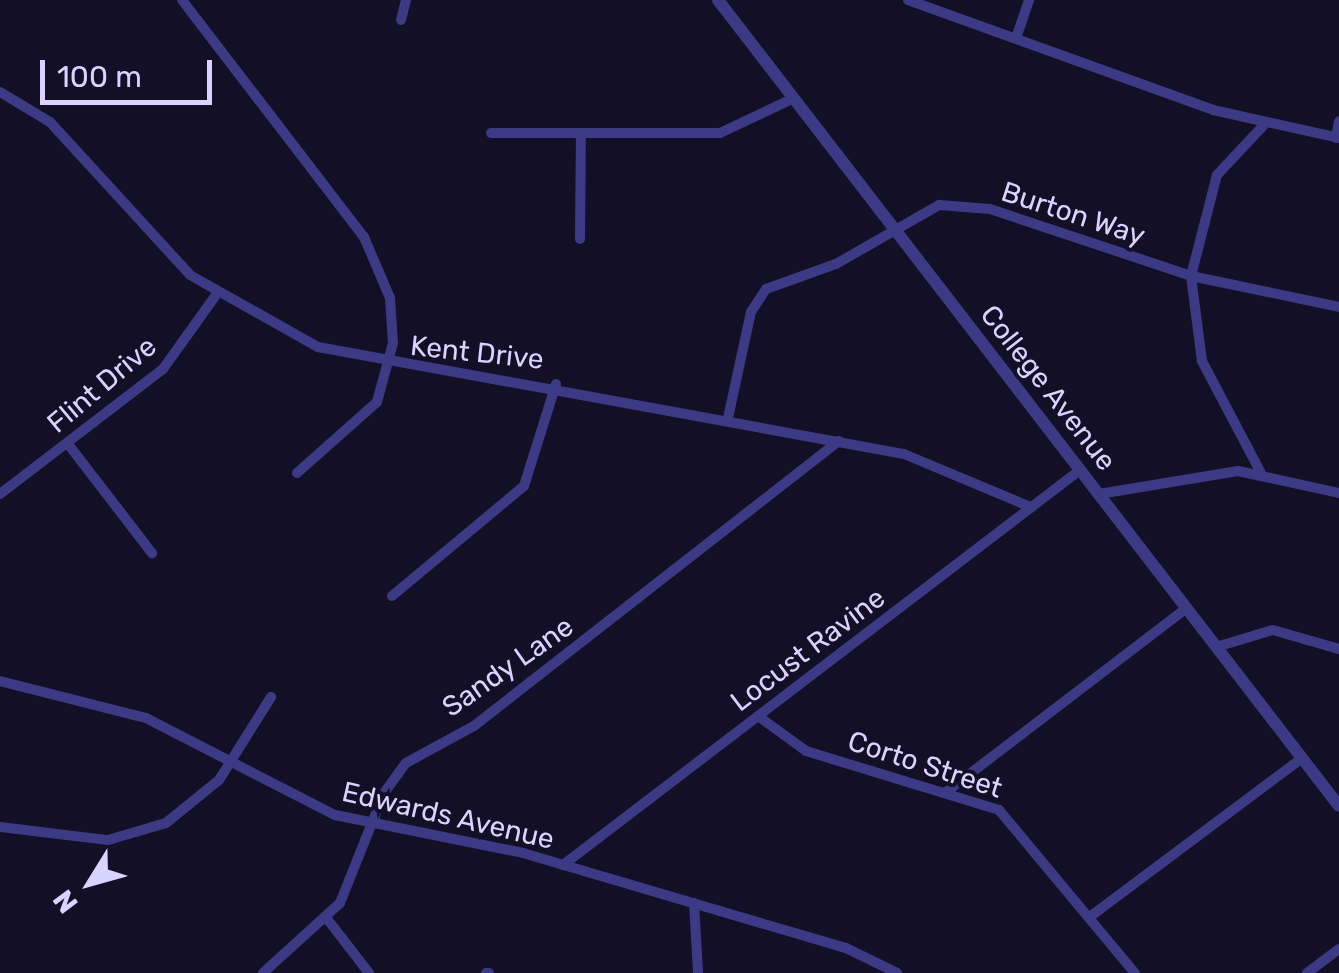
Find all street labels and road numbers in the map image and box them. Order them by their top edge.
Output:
street label: Burton Way [997,175,1149,253]
street label: College Avenue [973,298,1123,478]
street label: Kent Drive [409,329,545,377]
street label: Flint Drive [41,330,163,440]
street label: Locust Ravine [724,581,892,719]
street label: Sandy Lane [436,609,580,725]
street label: Corto Street [844,724,1006,806]
street label: Edwards Avenue [338,775,558,857]

